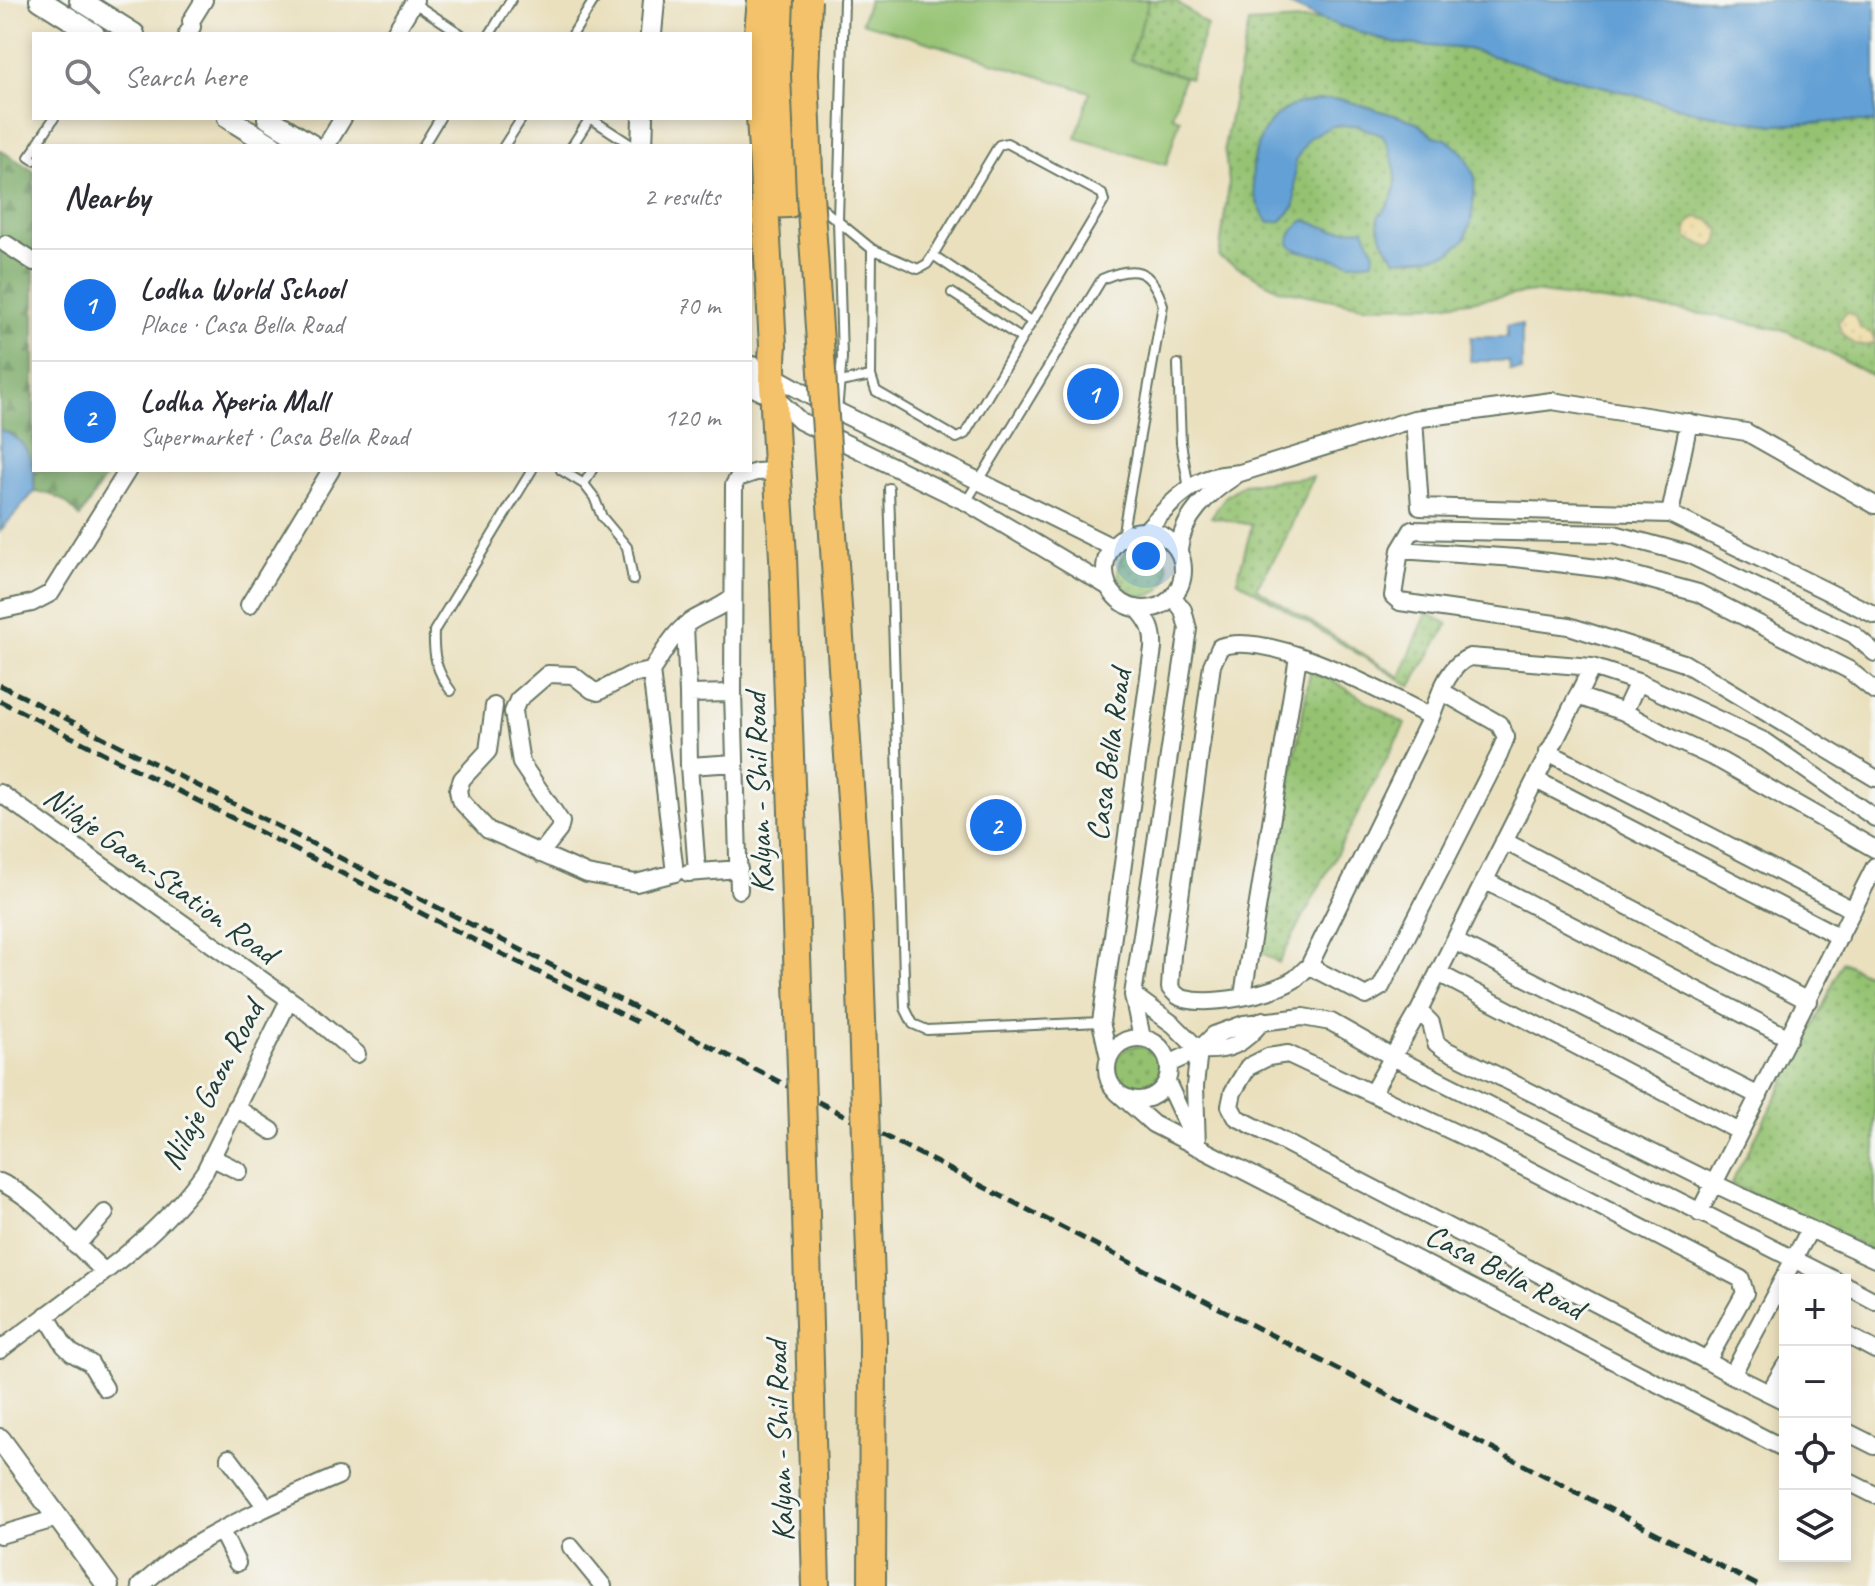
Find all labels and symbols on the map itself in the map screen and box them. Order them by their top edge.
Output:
pin: 1 [1067,364,1119,424]
your location [1126,536,1166,576]
street label: Casa Bella Road [1076,662,1141,843]
street label: Kalyan - Shil Road [734,687,782,894]
street label: Nilaje Gaon-Station Road [36,776,289,976]
pin: 2 [970,795,1022,855]
street label: Nilaje Gaon Road [150,990,275,1177]
street label: Casa Bella Road [1419,1214,1595,1331]
street label: Kalyan - Shil Road [755,1335,803,1542]

